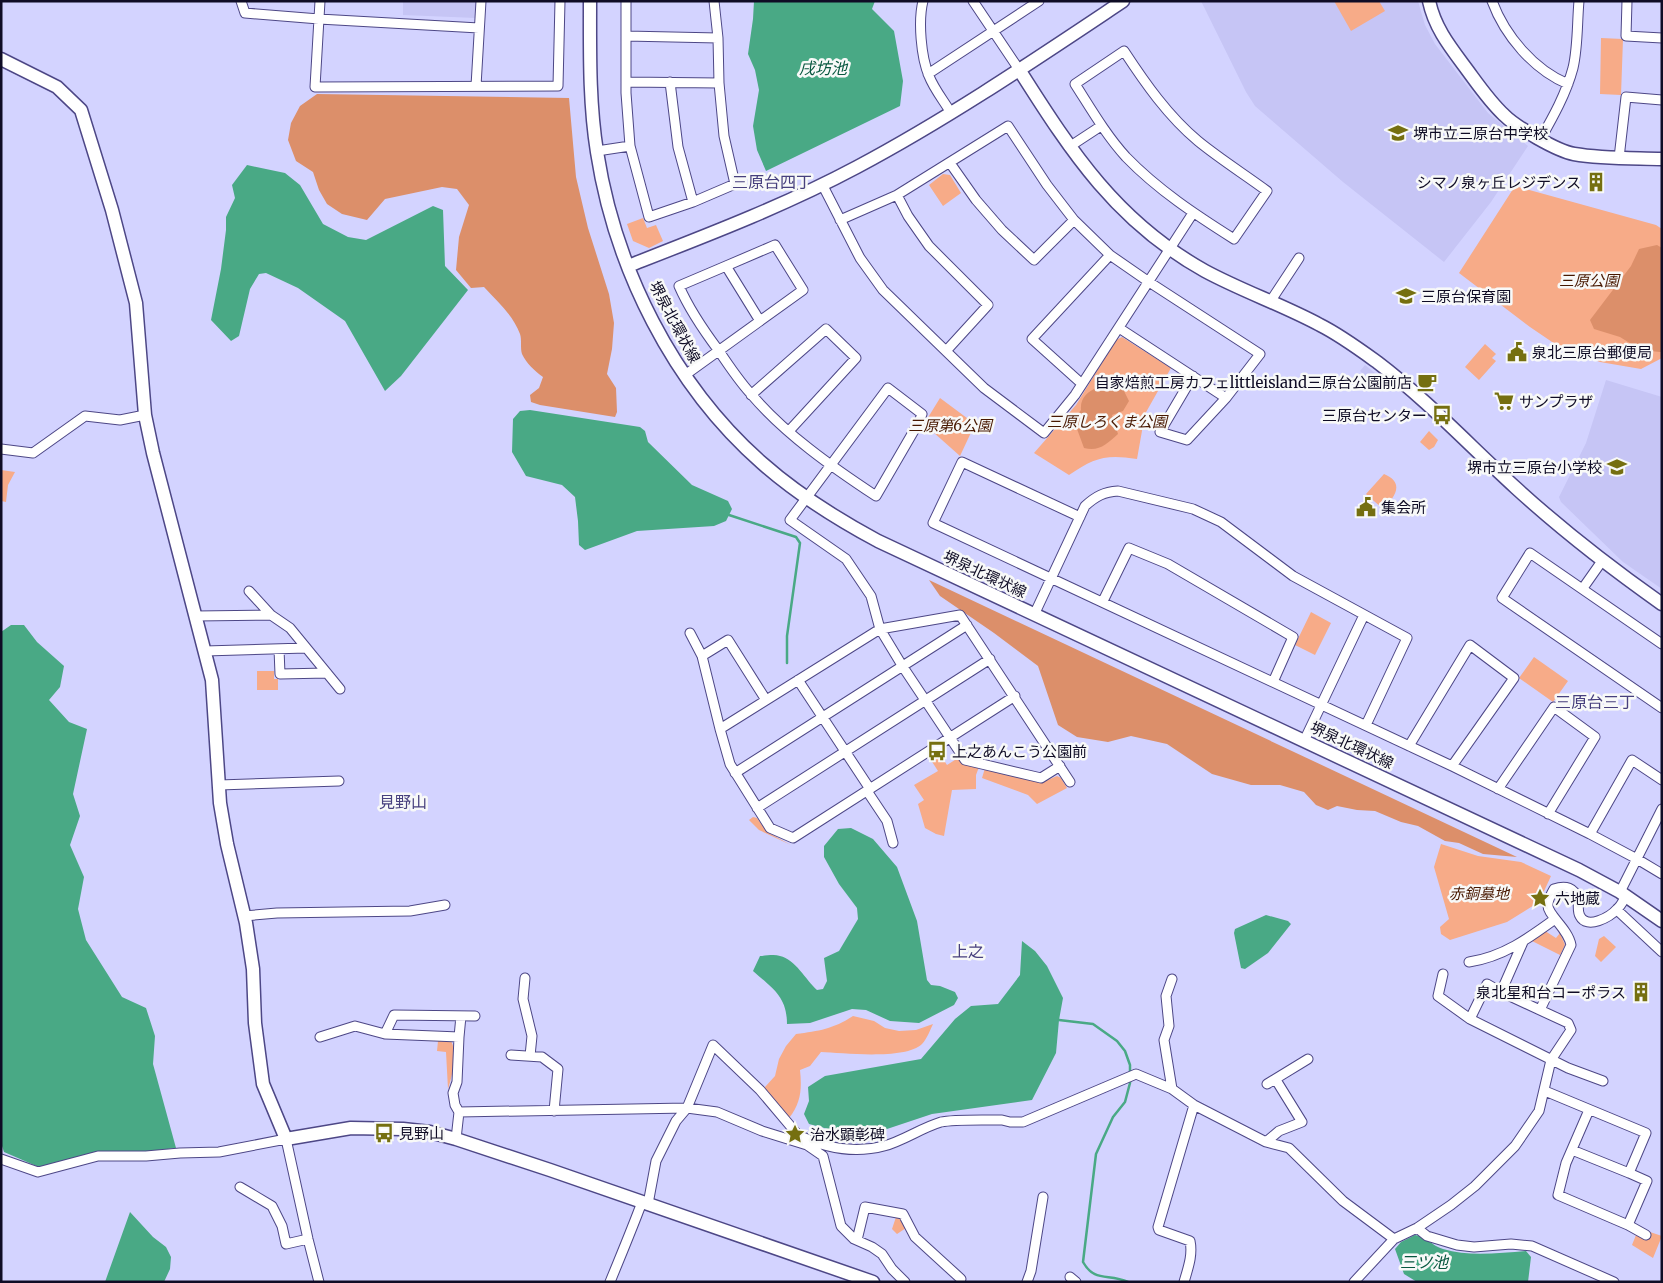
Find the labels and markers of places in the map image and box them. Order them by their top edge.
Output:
school or university icon: 堺市立三原台中学校 [1387,122,1409,144]
place label: 堺市立三原台中学校 [1413,124,1548,143]
building icon: シマノ泉ヶ丘レジデンス [1585,171,1607,193]
place label: シマノ泉ヶ丘レジデンス [1417,173,1581,192]
school or university icon: 三原台保育園 [1395,285,1417,307]
place label: 三原台保育園 [1421,287,1511,306]
public building icon: 泉北三原台郵便局 [1506,341,1528,363]
place label: 泉北三原台郵便局 [1532,343,1652,362]
cafe icon: 自家焙煎工房カフェlittleisland三原台公園前店 [1416,371,1438,393]
place label: 自家焙煎工房カフェlittleisland三原台公園前店 [1095,373,1412,392]
supermarket icon: サンプラザ [1493,390,1515,412]
place label: サンプラザ [1519,392,1594,411]
bus stop icon: 三原台センター [1431,404,1453,426]
place label: 三原台センター [1322,406,1427,425]
school or university icon: 堺市立三原台小学校 [1606,456,1628,478]
place label: 堺市立三原台小学校 [1467,458,1602,477]
public building icon: 集会所 [1355,496,1377,518]
place label: 集会所 [1381,498,1426,517]
bus stop icon: 上之あんこう公園前 [926,740,948,762]
place label: 上之あんこう公園前 [952,742,1087,761]
place icon: 六地蔵 [1529,887,1551,909]
place label: 六地蔵 [1555,889,1600,908]
building icon: 泉北星和台コーポラス [1630,981,1652,1003]
place label: 泉北星和台コーポラス [1476,983,1626,1002]
bus stop icon: 見野山 [373,1122,395,1144]
place icon: 治水顕彰碑 [784,1123,806,1145]
place label: 見野山 [399,1124,444,1143]
place label: 治水顕彰碑 [810,1125,885,1144]

